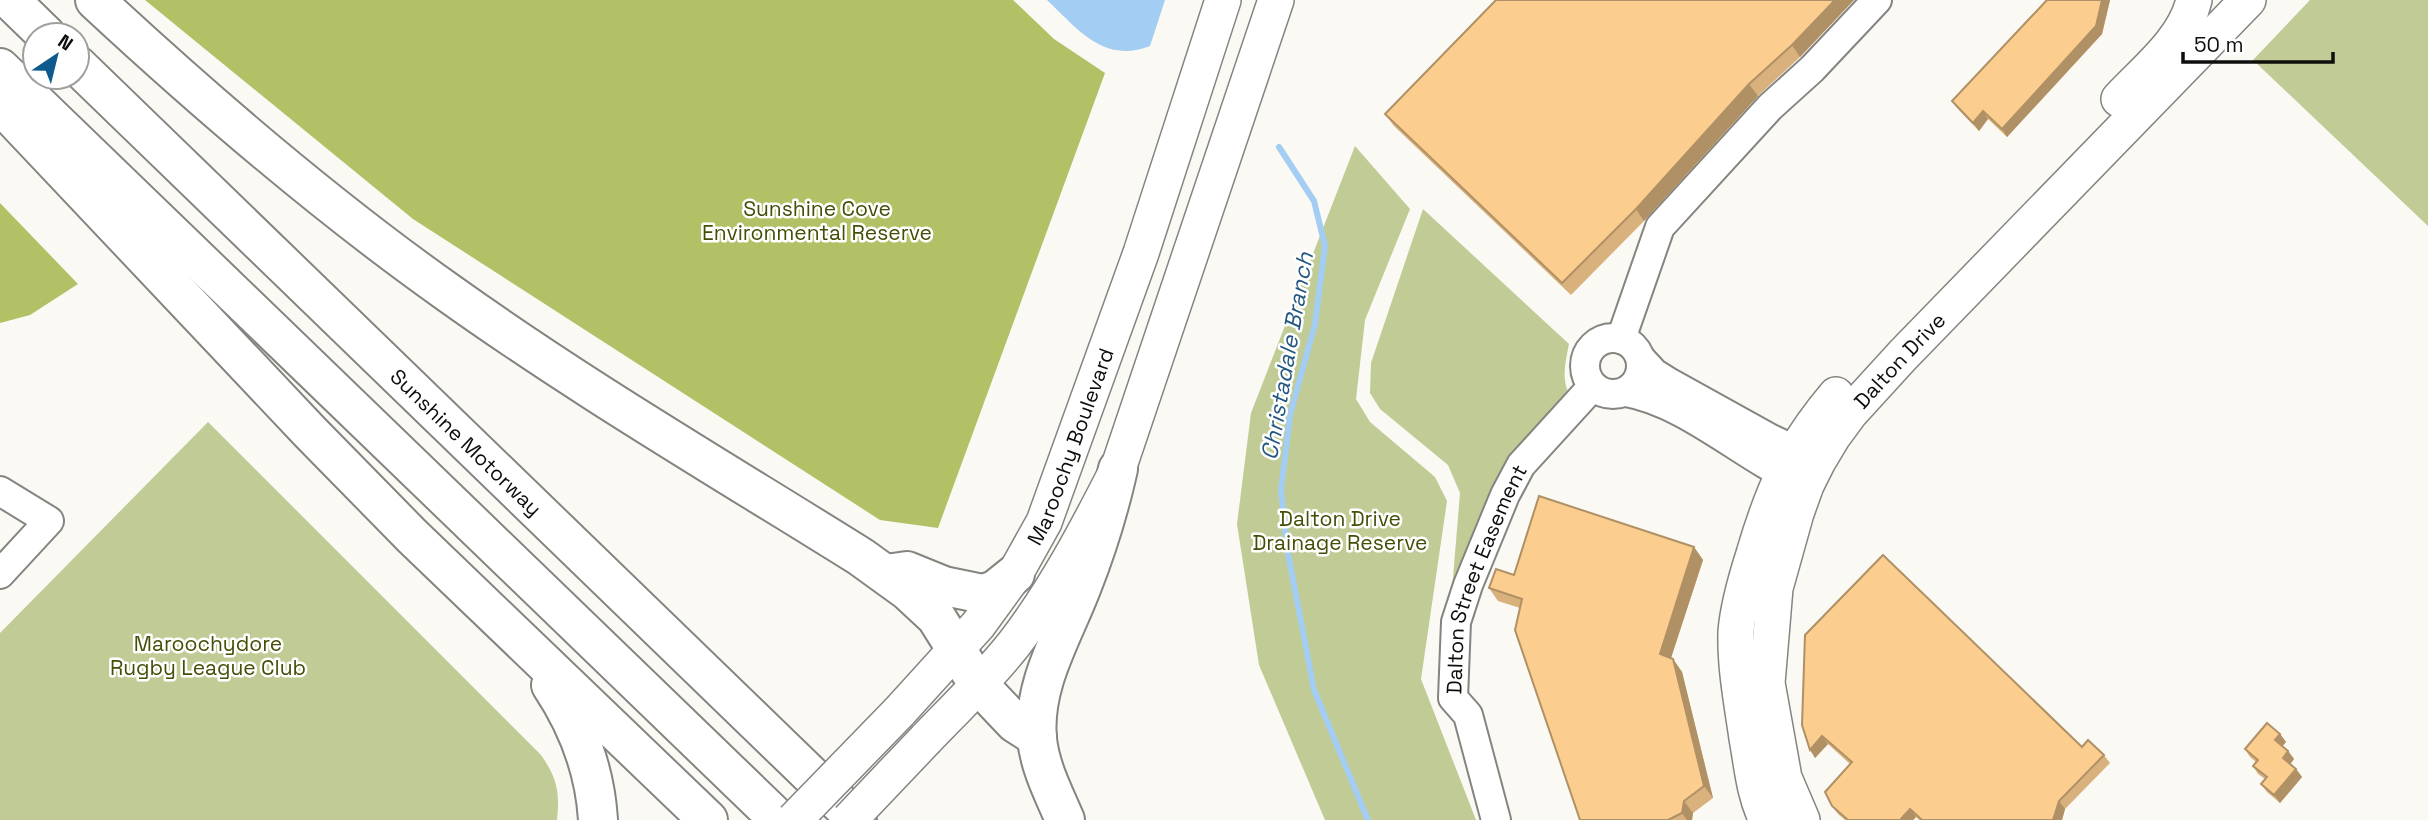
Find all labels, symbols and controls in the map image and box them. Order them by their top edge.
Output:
north arrow [21,21,91,91]
scale bar [2183,21,2334,65]
text: N [53,29,78,56]
text: 50 m [2194,31,2244,58]
park label: Sunshine Cove Environmental Reserve [702,195,932,246]
water label: Christadale Branch [1254,249,1320,462]
street label: Dalton Drive [1848,306,1951,414]
street label: Maroochy Boulevard [1020,344,1119,550]
street label: Sunshine Motorway [385,362,548,521]
street label: Dalton Street Easement [1440,459,1533,695]
park label: Dalton Drive Drainage Reserve [1252,505,1428,556]
park label: Maroochydore Rugby League Club [110,630,306,681]

